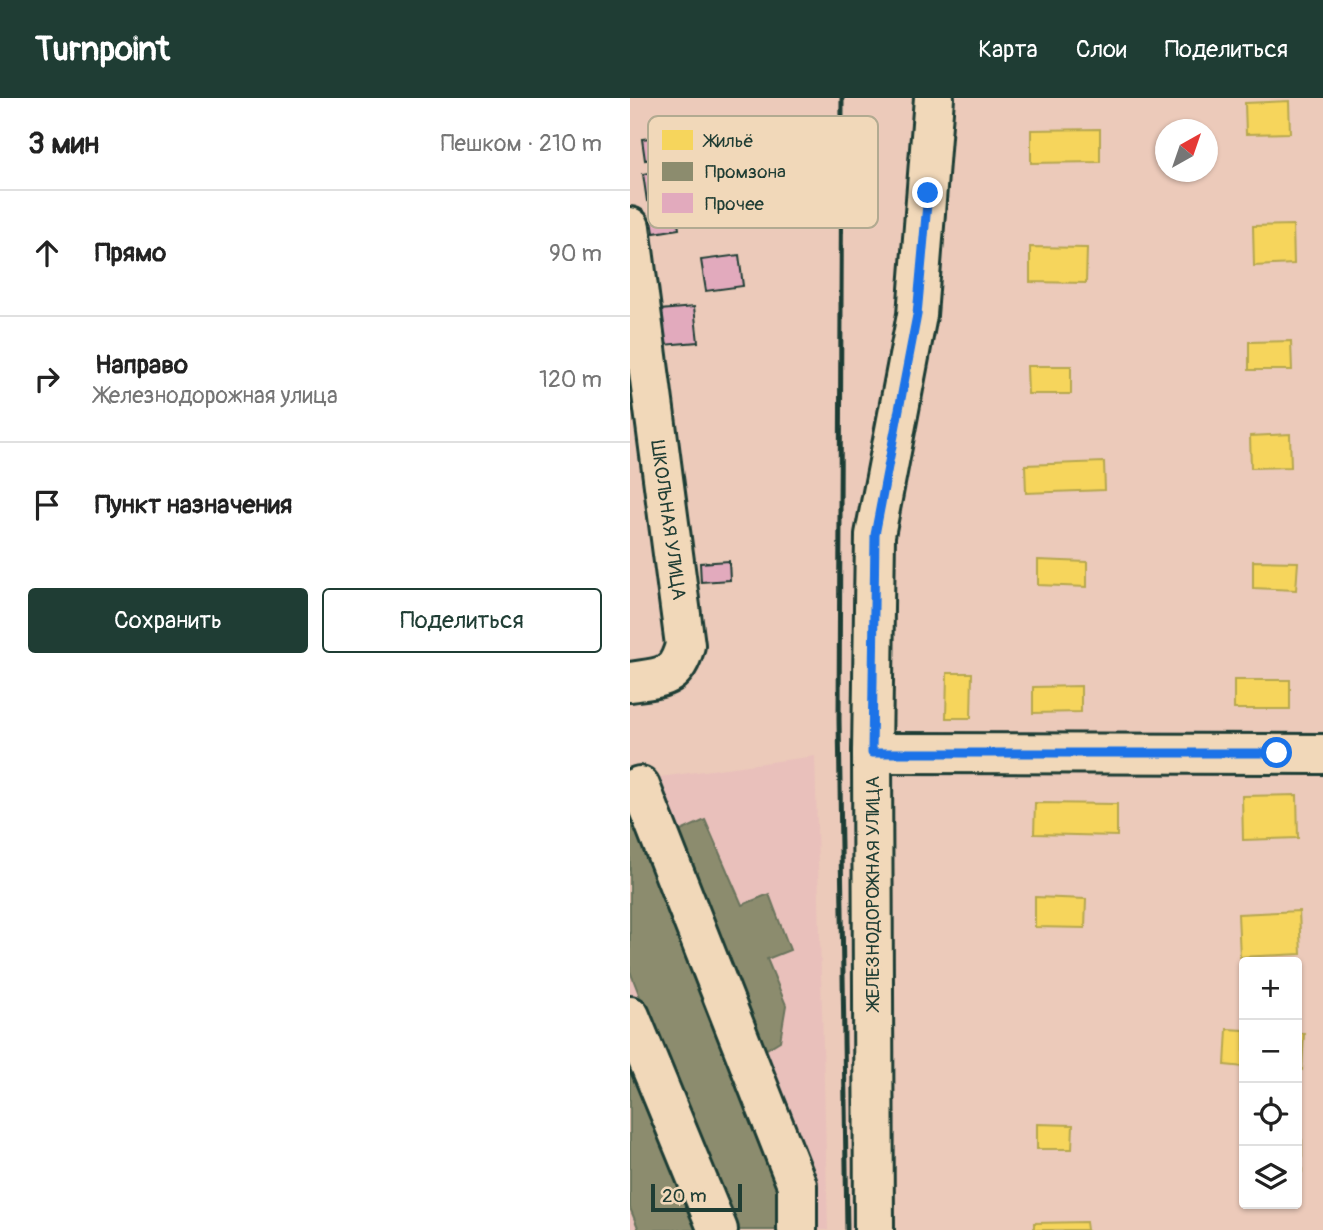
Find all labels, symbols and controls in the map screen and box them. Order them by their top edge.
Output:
text: Turnpoint [35,29,170,70]
text: Карта [978,35,1038,64]
text: Слои [1076,35,1127,64]
text: Поделиться [1165,35,1288,64]
legend [648,116,878,228]
north arrow [1155,119,1218,182]
text: 3 мин [28,125,99,162]
text: Пешком · 210 m [441,129,602,158]
text: Жильё [702,129,754,153]
text: Промзона [705,160,786,184]
route end [912,177,943,208]
text: Прочее [705,192,765,216]
icon: ahead [28,234,66,272]
text: Прямо [95,237,166,269]
text: 90 m [549,239,602,268]
text: Направо [95,349,188,381]
icon: right [28,360,66,398]
text: 120 m [539,365,602,394]
text: Железнодорожная улица [95,381,338,410]
street label: ШКОЛЬНАЯ УЛИЦА [645,439,691,601]
icon: arrive [28,486,66,524]
text: Пункт назначения [95,489,292,521]
button: Сохранить [28,588,308,653]
button: Поделиться [322,588,602,653]
route start [1261,737,1292,768]
street label: ЖЕЛЕЗНОДОРОЖНАЯ УЛИЦА [861,776,885,1013]
map controls [1239,957,1302,1209]
button: + [1239,957,1302,1020]
button: − [1239,1020,1302,1083]
button: locate [1239,1083,1302,1146]
button: layers [1239,1146,1302,1209]
scale bar [651,1181,742,1213]
text: 20 m [662,1184,707,1208]

